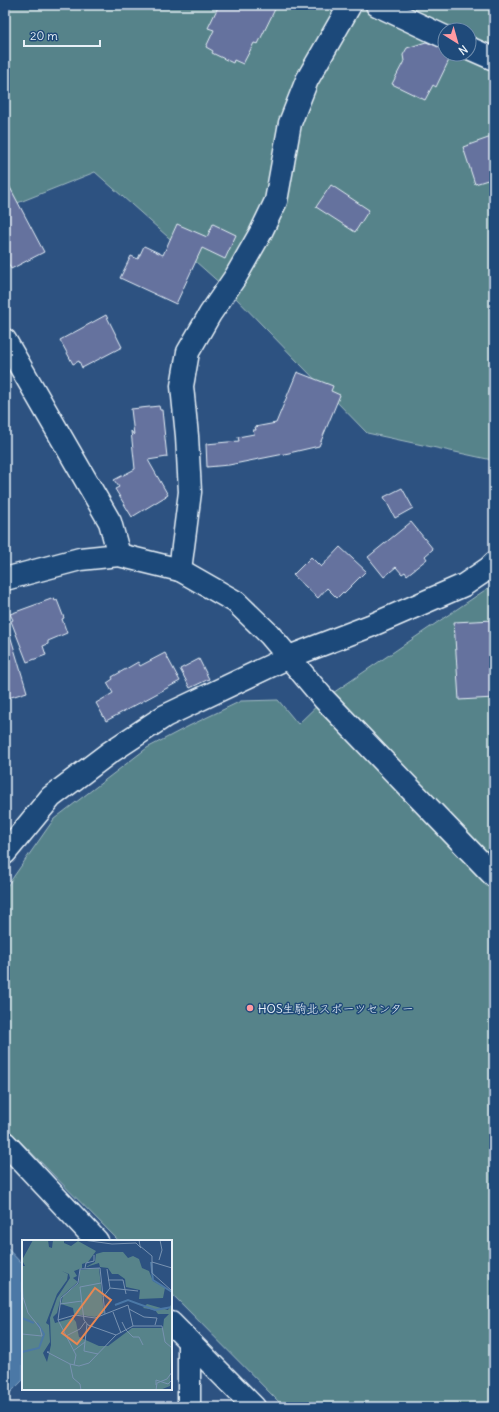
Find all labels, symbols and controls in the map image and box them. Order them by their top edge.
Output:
scale bar [24,22,100,48]
north arrow [437,22,477,62]
text: 20 m [30,28,58,43]
text: N [456,42,470,58]
place label: HOS生駒北スポーツセンター [258,1001,414,1016]
marker: HOS生駒北スポーツセンター [245,1003,255,1013]
inset map [22,1240,172,1390]

